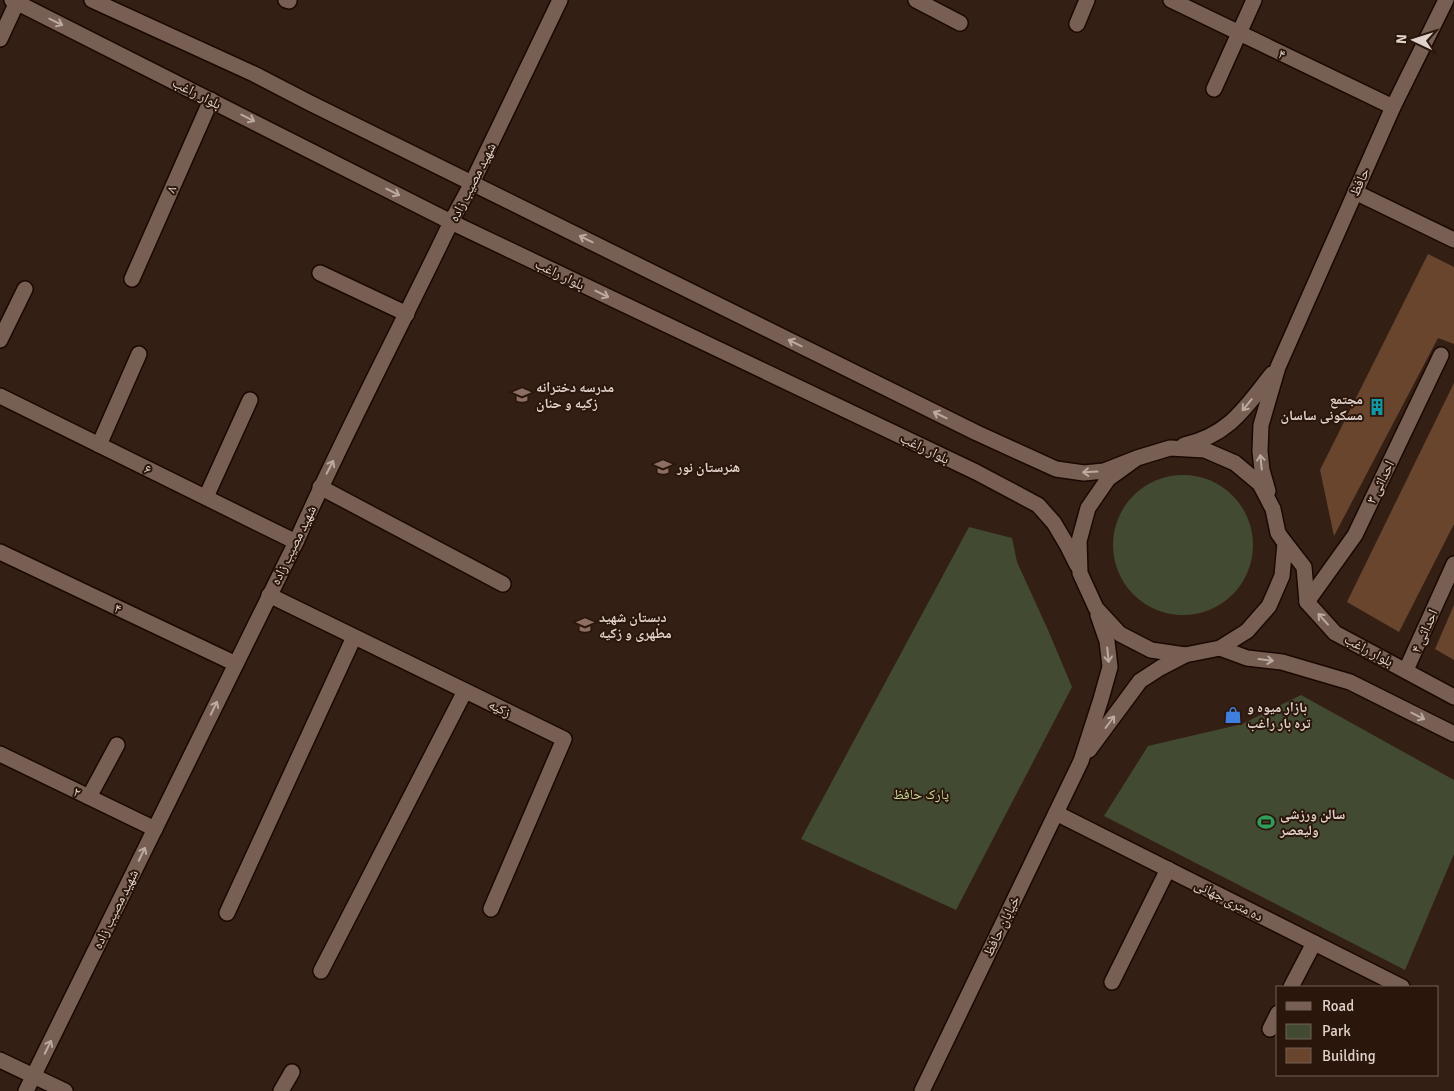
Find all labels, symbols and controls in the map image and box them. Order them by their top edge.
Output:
north arrow [1389,15,1439,65]
one-way arrow [48,18,63,27]
text: N [1393,34,1410,45]
street label: ۴ [1275,45,1288,63]
street label: بلوار راغب [169,74,224,113]
one-way arrow [240,114,255,124]
street label: شهید مصیب زاده [445,140,500,225]
street label: حافظ [1346,165,1373,199]
street label: ۸ [162,183,181,196]
one-way arrow [385,187,400,197]
one-way arrow [579,234,594,244]
street label: بلوار راغب [532,255,587,294]
one-way arrow [594,290,609,299]
one-way arrow [787,338,802,348]
place label: مدرسه دخترانه زکیه و حنان [536,379,614,412]
school or university icon: مدرسه دخترانه زکیه و حنان [512,385,532,405]
place label: مجتمع مسکونی ساسان [1281,391,1363,424]
building icon: مجتمع مسکونی ساسان [1367,397,1387,417]
one-way arrow [1242,398,1253,411]
one-way arrow [933,410,948,419]
street label: بلوار راغب [897,429,952,468]
one-way arrow [1256,454,1266,470]
school or university icon: هنرستان نور [653,457,673,477]
street label: احداثی ۳ [1363,458,1398,507]
place label: هنرستان نور [676,459,740,476]
street label: ۶ [141,460,154,478]
one-way arrow [325,460,335,475]
one-way arrow [1082,467,1098,476]
street label: شهید مصیب زاده [267,503,320,588]
street label: ۴ [111,599,124,617]
street label: احداثی ۴ [1407,607,1442,656]
place label: دبستان شهید مطهری و زکیه [599,609,672,642]
one-way arrow [1317,612,1328,625]
school or university icon: دبستان شهید مطهری و زکیه [575,615,595,635]
street label: بلوار راغب [1341,631,1396,670]
one-way arrow [1104,647,1113,663]
one-way arrow [1258,655,1274,665]
street label: زکیه [486,696,514,721]
place label: بازار میوه و تره بار راغب [1247,699,1311,732]
one-way arrow [210,701,219,716]
shop icon: بازار میوه و تره بار راغب [1223,705,1243,725]
one-way arrow [1410,711,1425,721]
one-way arrow [1105,715,1115,729]
street label: ۲ [70,783,83,801]
park label: پارک حافظ [893,786,949,803]
place label: سالن ورزشی ولیعصر [1279,806,1346,839]
sports icon: سالن ورزشی ولیعصر [1256,812,1276,832]
one-way arrow [138,847,147,862]
street label: شهید مصیب زاده [89,867,142,952]
street label: ده متری جهانی [1192,876,1266,925]
street label: خیابان حافظ [979,893,1023,959]
legend [1276,986,1439,1076]
text: Road [1322,997,1354,1015]
text: Park [1322,1022,1351,1040]
one-way arrow [43,1040,53,1055]
text: Building [1322,1047,1376,1065]

